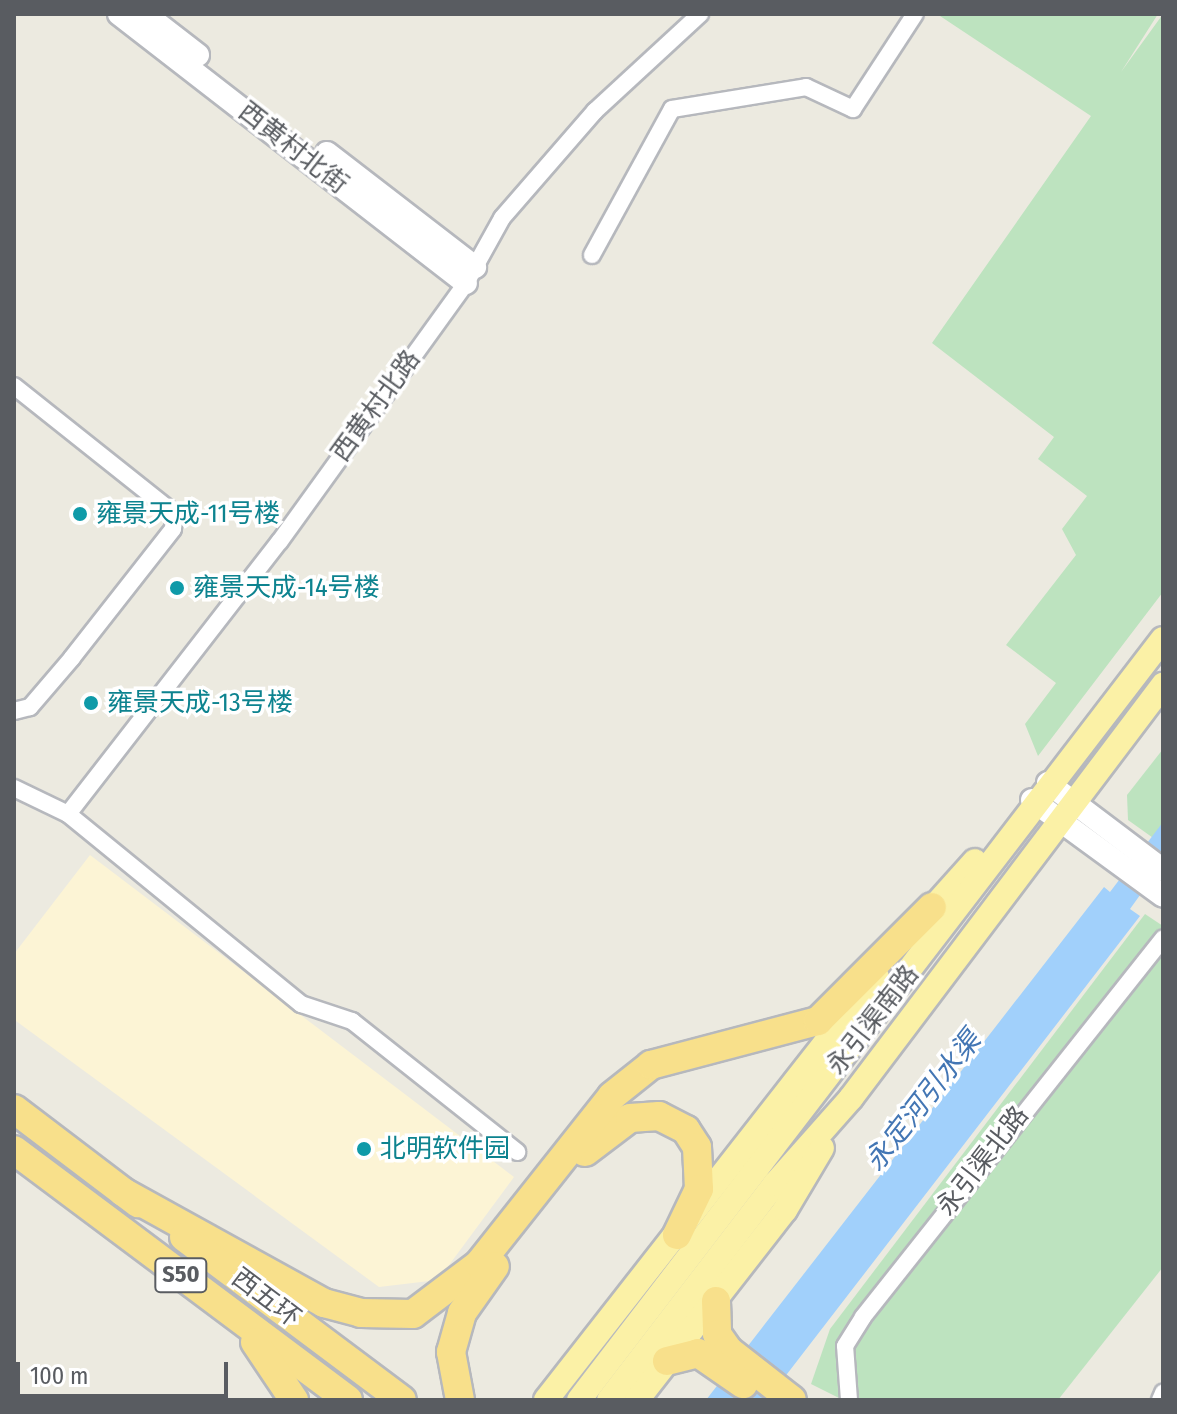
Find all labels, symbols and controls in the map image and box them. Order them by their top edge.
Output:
street label: 西黄村北街 [232,96,354,200]
street label: 西黄村北路 [325,344,427,468]
place label: 雍景天成-11号楼 [96,498,280,530]
marker: 雍景天成-11号楼 [71,505,89,523]
place label: 雍景天成-14号楼 [193,572,379,604]
marker: 雍景天成-14号楼 [168,579,186,597]
place label: 雍景天成-13号楼 [107,687,293,719]
marker: 雍景天成-13号楼 [82,694,100,712]
street label: 永引渠南路 [821,959,925,1081]
water label: 永定河引水渠 [858,1024,988,1178]
street label: 永引渠北路 [931,1100,1035,1222]
place label: 北明软件园 [380,1133,510,1165]
marker: 北明软件园 [355,1140,373,1158]
road number: S50 [153,1255,209,1295]
street label: 西五环 [225,1262,307,1334]
scale bar [20,1346,232,1396]
text: 100 m [30,1362,88,1390]

